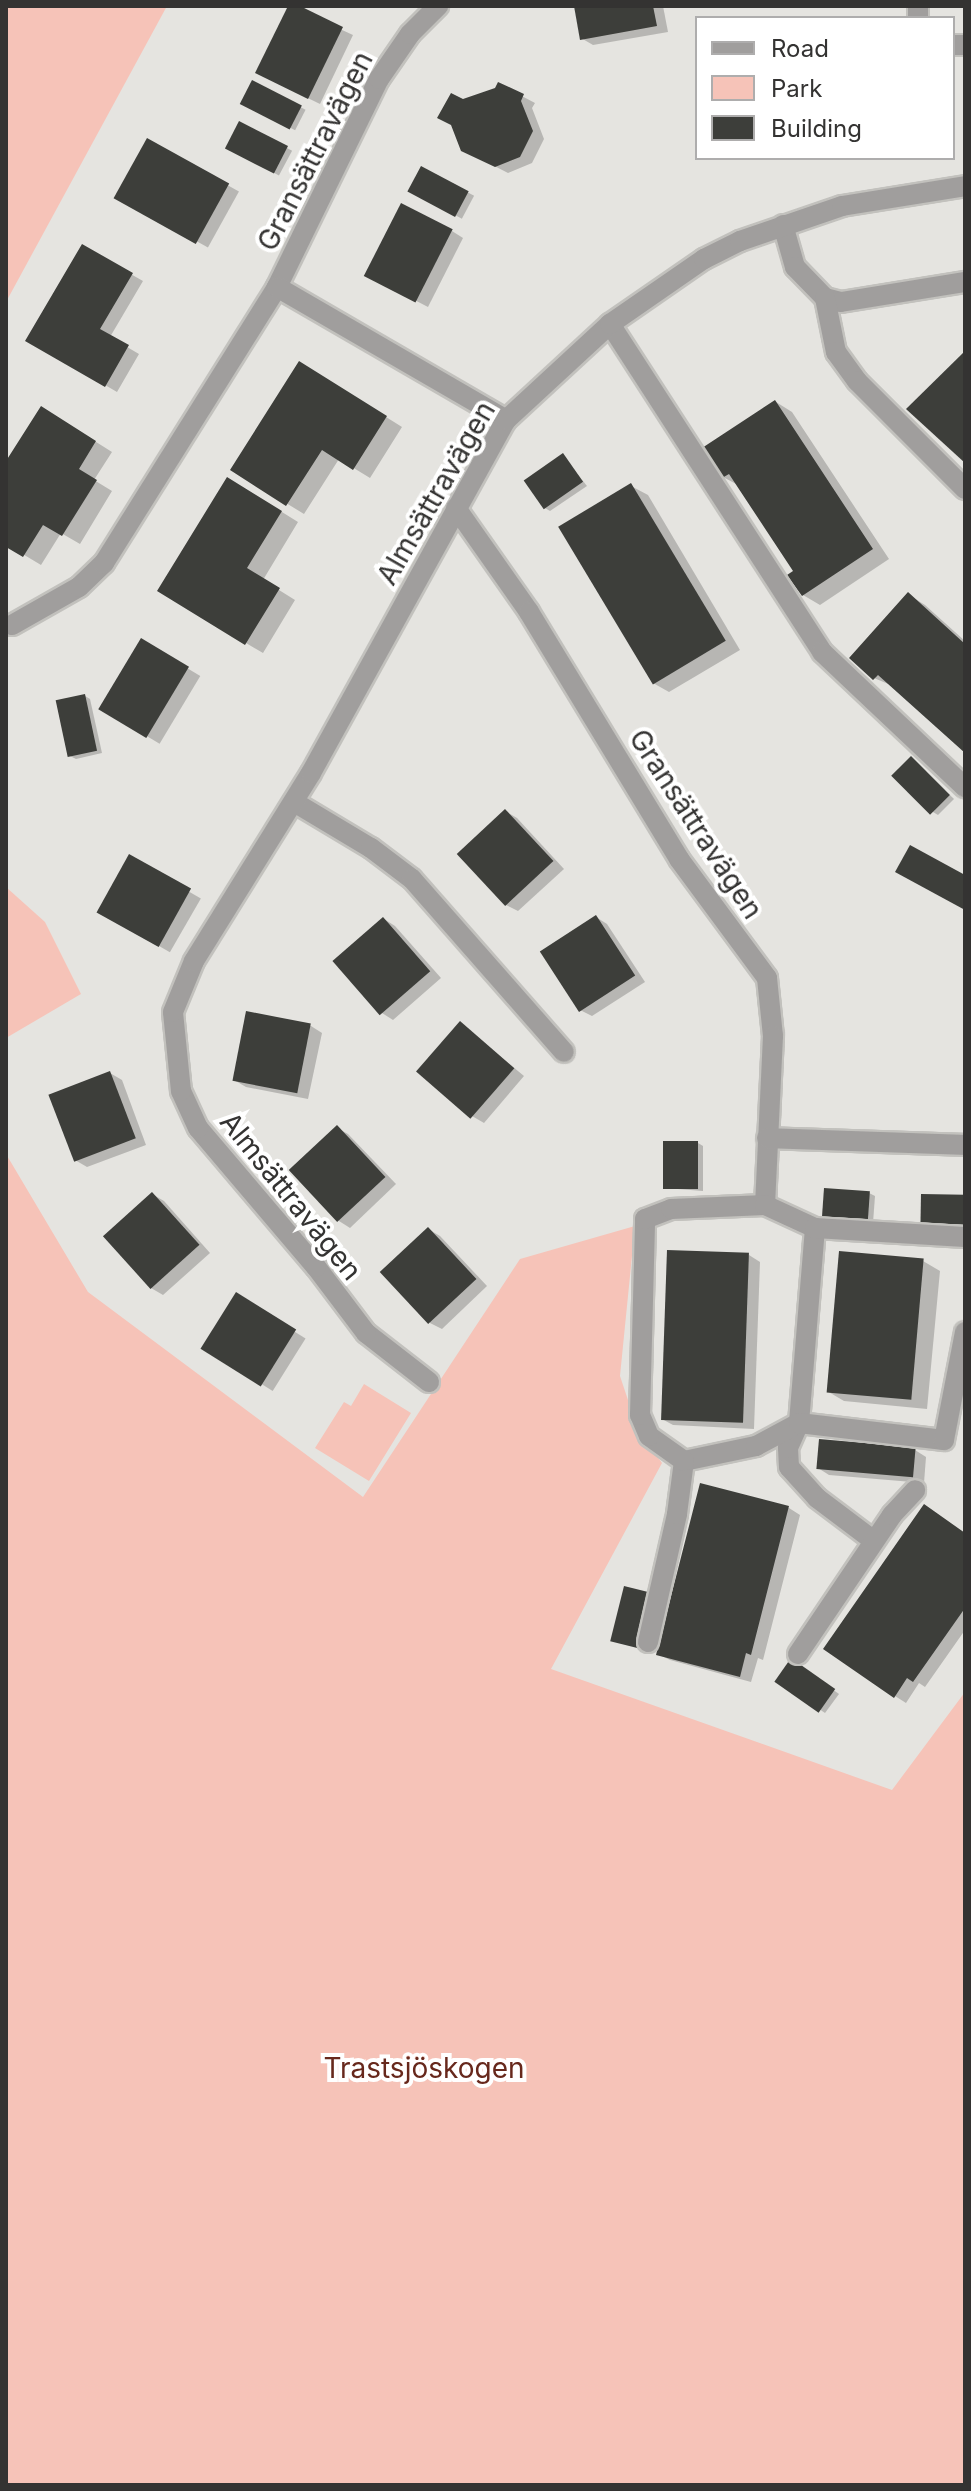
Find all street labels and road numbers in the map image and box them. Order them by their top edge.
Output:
street label: Gransättravägen [250,46,380,256]
street label: Almsättravägen [370,395,502,591]
street label: Gransättravägen [622,723,770,925]
street label: Almsättravägen [213,1105,369,1287]

